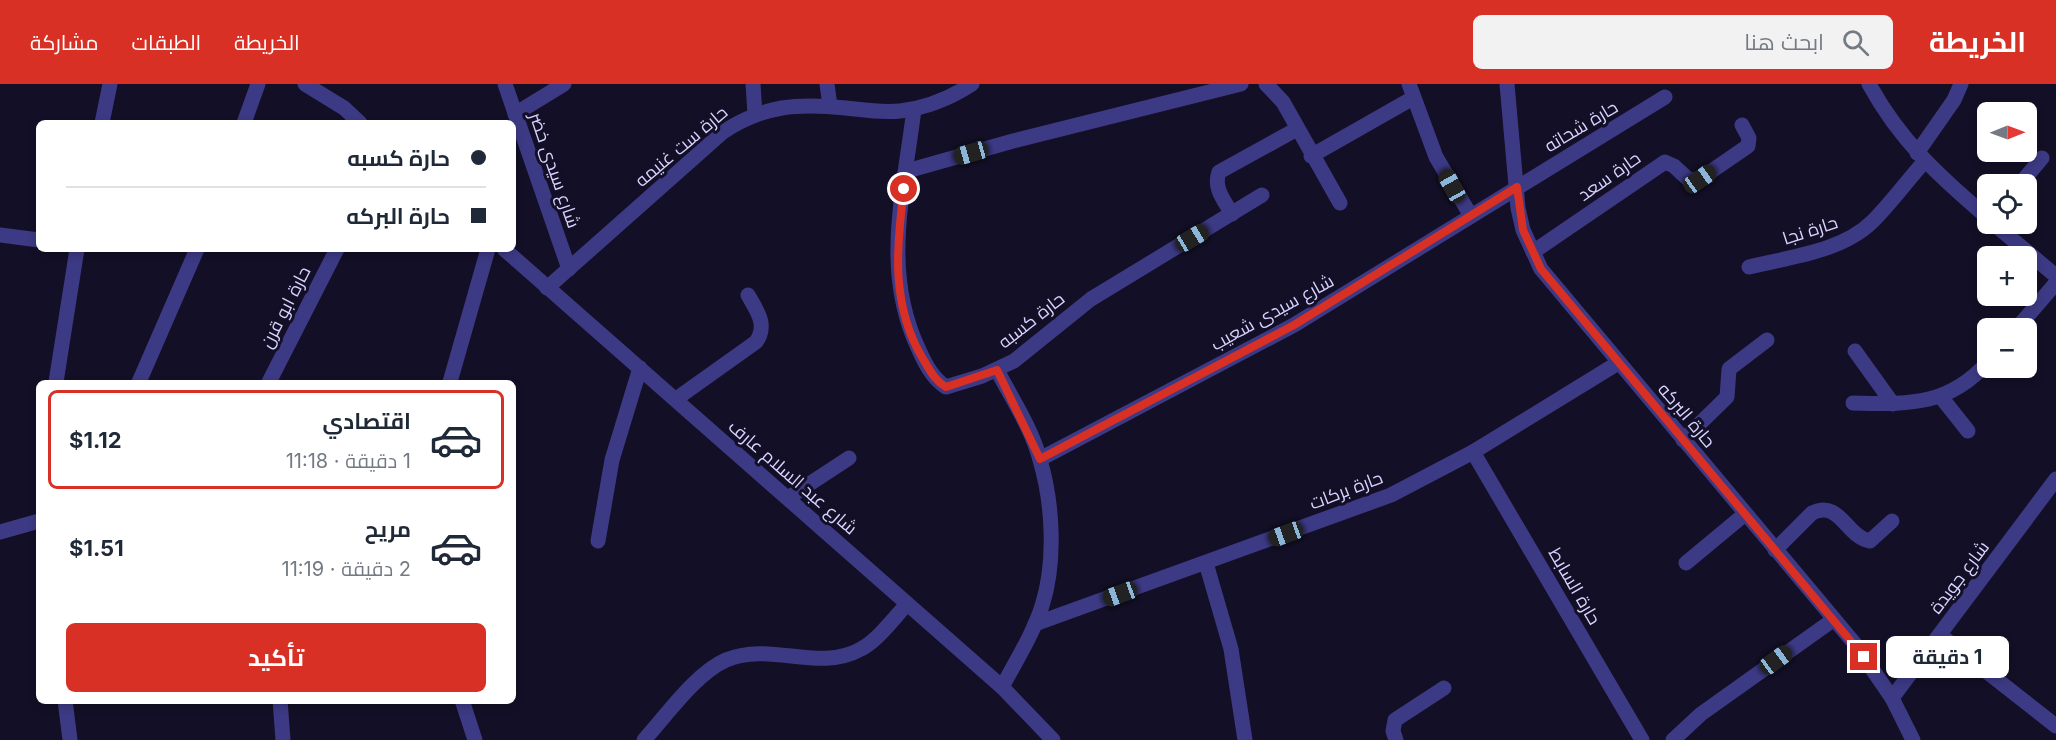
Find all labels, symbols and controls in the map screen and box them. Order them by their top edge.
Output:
search box [1473,15,1893,69]
text: الخريطة [1929,25,2026,59]
icon: search [1839,26,1872,59]
text: ابحث هنا [1744,29,1824,55]
text: مشاركة [30,30,99,55]
text: الطبقات [132,30,201,55]
text: الخريطة [234,30,300,55]
street label: حارة شحاته [1541,96,1622,157]
street label: حارة ست غنيمه [631,101,732,191]
north arrow [1977,102,2037,162]
map controls [1977,102,2037,378]
street label: شارع سيدى خضر [523,108,585,231]
car [951,139,991,167]
text: حارة كسبه [347,145,450,171]
street label: حارة سعد [1574,147,1645,206]
car [1680,161,1720,197]
car [1435,166,1469,206]
button: locate [1977,174,2037,234]
route start [890,175,917,202]
text: حارة البركه [346,203,450,229]
street label: حارة نجا [1780,211,1840,250]
car [1172,221,1212,255]
button: + [1977,246,2037,306]
street label: حارة ابو قرن [255,263,315,352]
street label: شارع سيدى شعيب [1207,270,1338,356]
street label: حارة كسبه [994,288,1069,353]
button: − [1977,318,2037,378]
street label: حارة البركه [1653,378,1720,452]
text: اقتصادي [322,408,411,434]
icon: car [429,413,483,467]
street label: شارع عبد السلام عارف [723,415,862,540]
text: $1.12 [69,427,122,453]
text: 1 دقيقة · 11:18 [286,449,411,473]
street label: حارة بركات [1306,466,1386,514]
text: مريح [365,516,411,542]
car [1266,519,1306,549]
icon: car [429,521,483,575]
text: $1.51 [69,535,124,561]
street label: شارع جويدة [1925,537,1995,619]
street label: حارة السابط [1544,544,1605,629]
text: 2 دقيقة · 11:19 [282,557,411,581]
car [1100,579,1140,609]
button: تأكيد [66,623,486,692]
callout: 1 دقيقة [1885,636,2008,678]
car [1756,642,1796,678]
route end [1850,643,1877,670]
text: 1 دقيقة [1913,645,1982,669]

